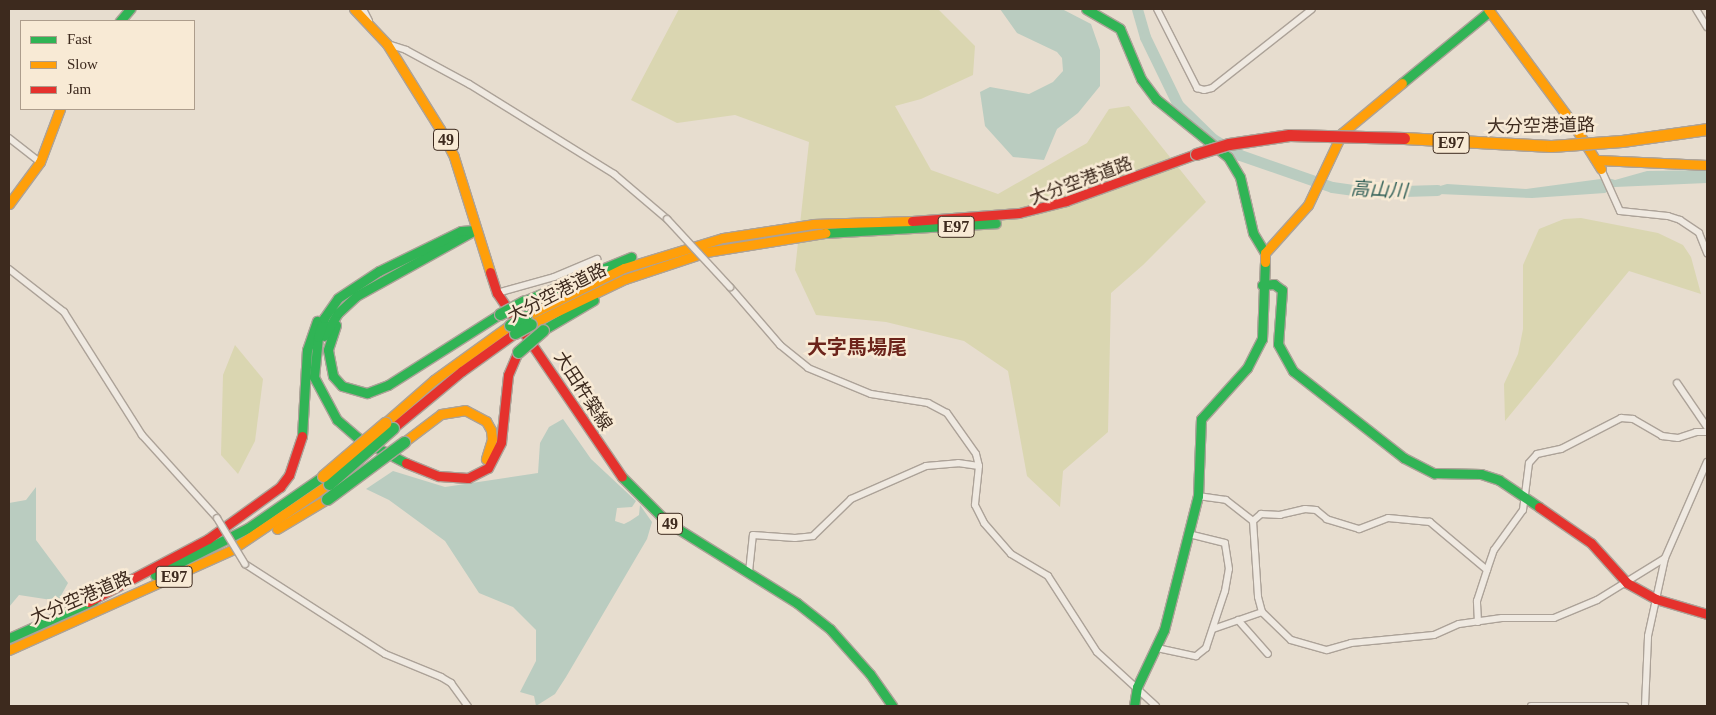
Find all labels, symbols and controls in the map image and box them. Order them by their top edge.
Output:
legend [20,20,195,110]
text: Fast [67,31,92,47]
text: Slow [67,56,98,72]
text: Jam [67,81,91,97]
street label: 大分空港道路 [1487,114,1595,138]
road number: 49 [432,126,460,154]
road number: E97 [1432,130,1470,156]
street label: 大分空港道路 [1027,152,1135,210]
water label: 高山川 [1350,177,1408,203]
road number: E97 [937,213,975,240]
street label: 大分空港道路 [504,259,610,327]
district label: 大字馬場尾 [807,335,907,359]
street label: 大田杵築線 [549,347,617,435]
road number: 49 [656,510,684,538]
road number: E97 [155,564,193,590]
street label: 大分空港道路 [27,567,135,629]

